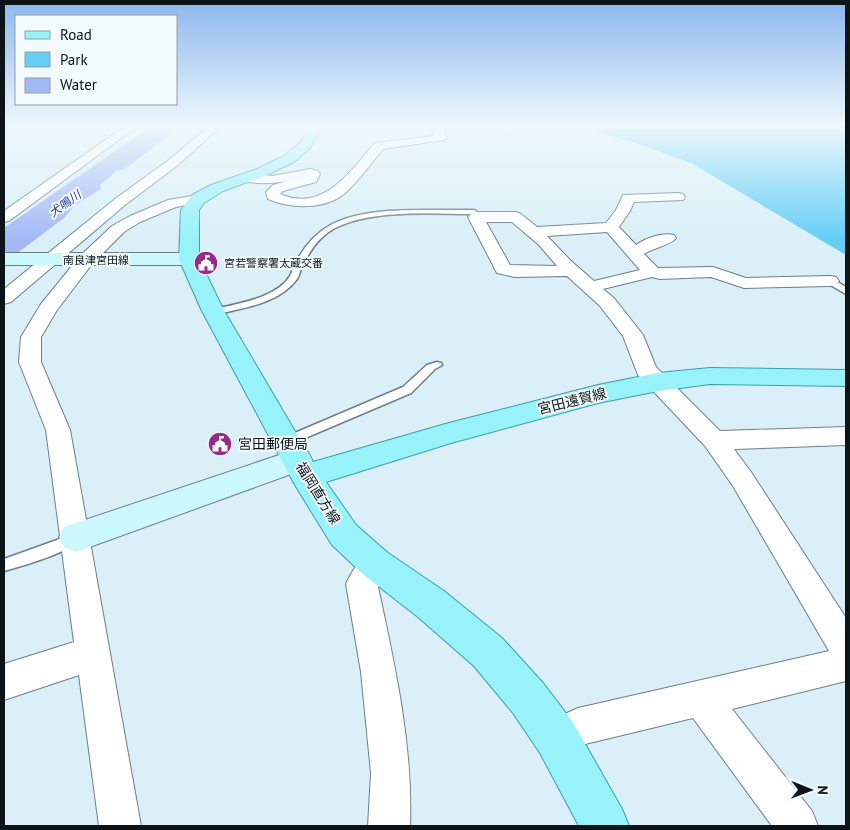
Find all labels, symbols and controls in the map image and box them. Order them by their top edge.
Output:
legend [15,15,178,105]
text: Road [60,25,92,44]
text: Park [60,50,88,69]
text: Water [60,75,97,94]
water label: 犬鳴川 [46,186,85,220]
public building icon: 宮若警察署太蔵交番 [193,250,219,276]
street label: 南良津宮田線 [63,253,129,267]
place label: 宮若警察署太蔵交番 [224,256,323,270]
street label: 宮田遠賀線 [536,384,608,418]
public building icon: 宮田郵便局 [207,431,233,457]
place label: 宮田郵便局 [238,435,308,453]
street label: 福岡直方線 [292,459,344,527]
north arrow [785,765,835,815]
text: N [814,785,832,795]

